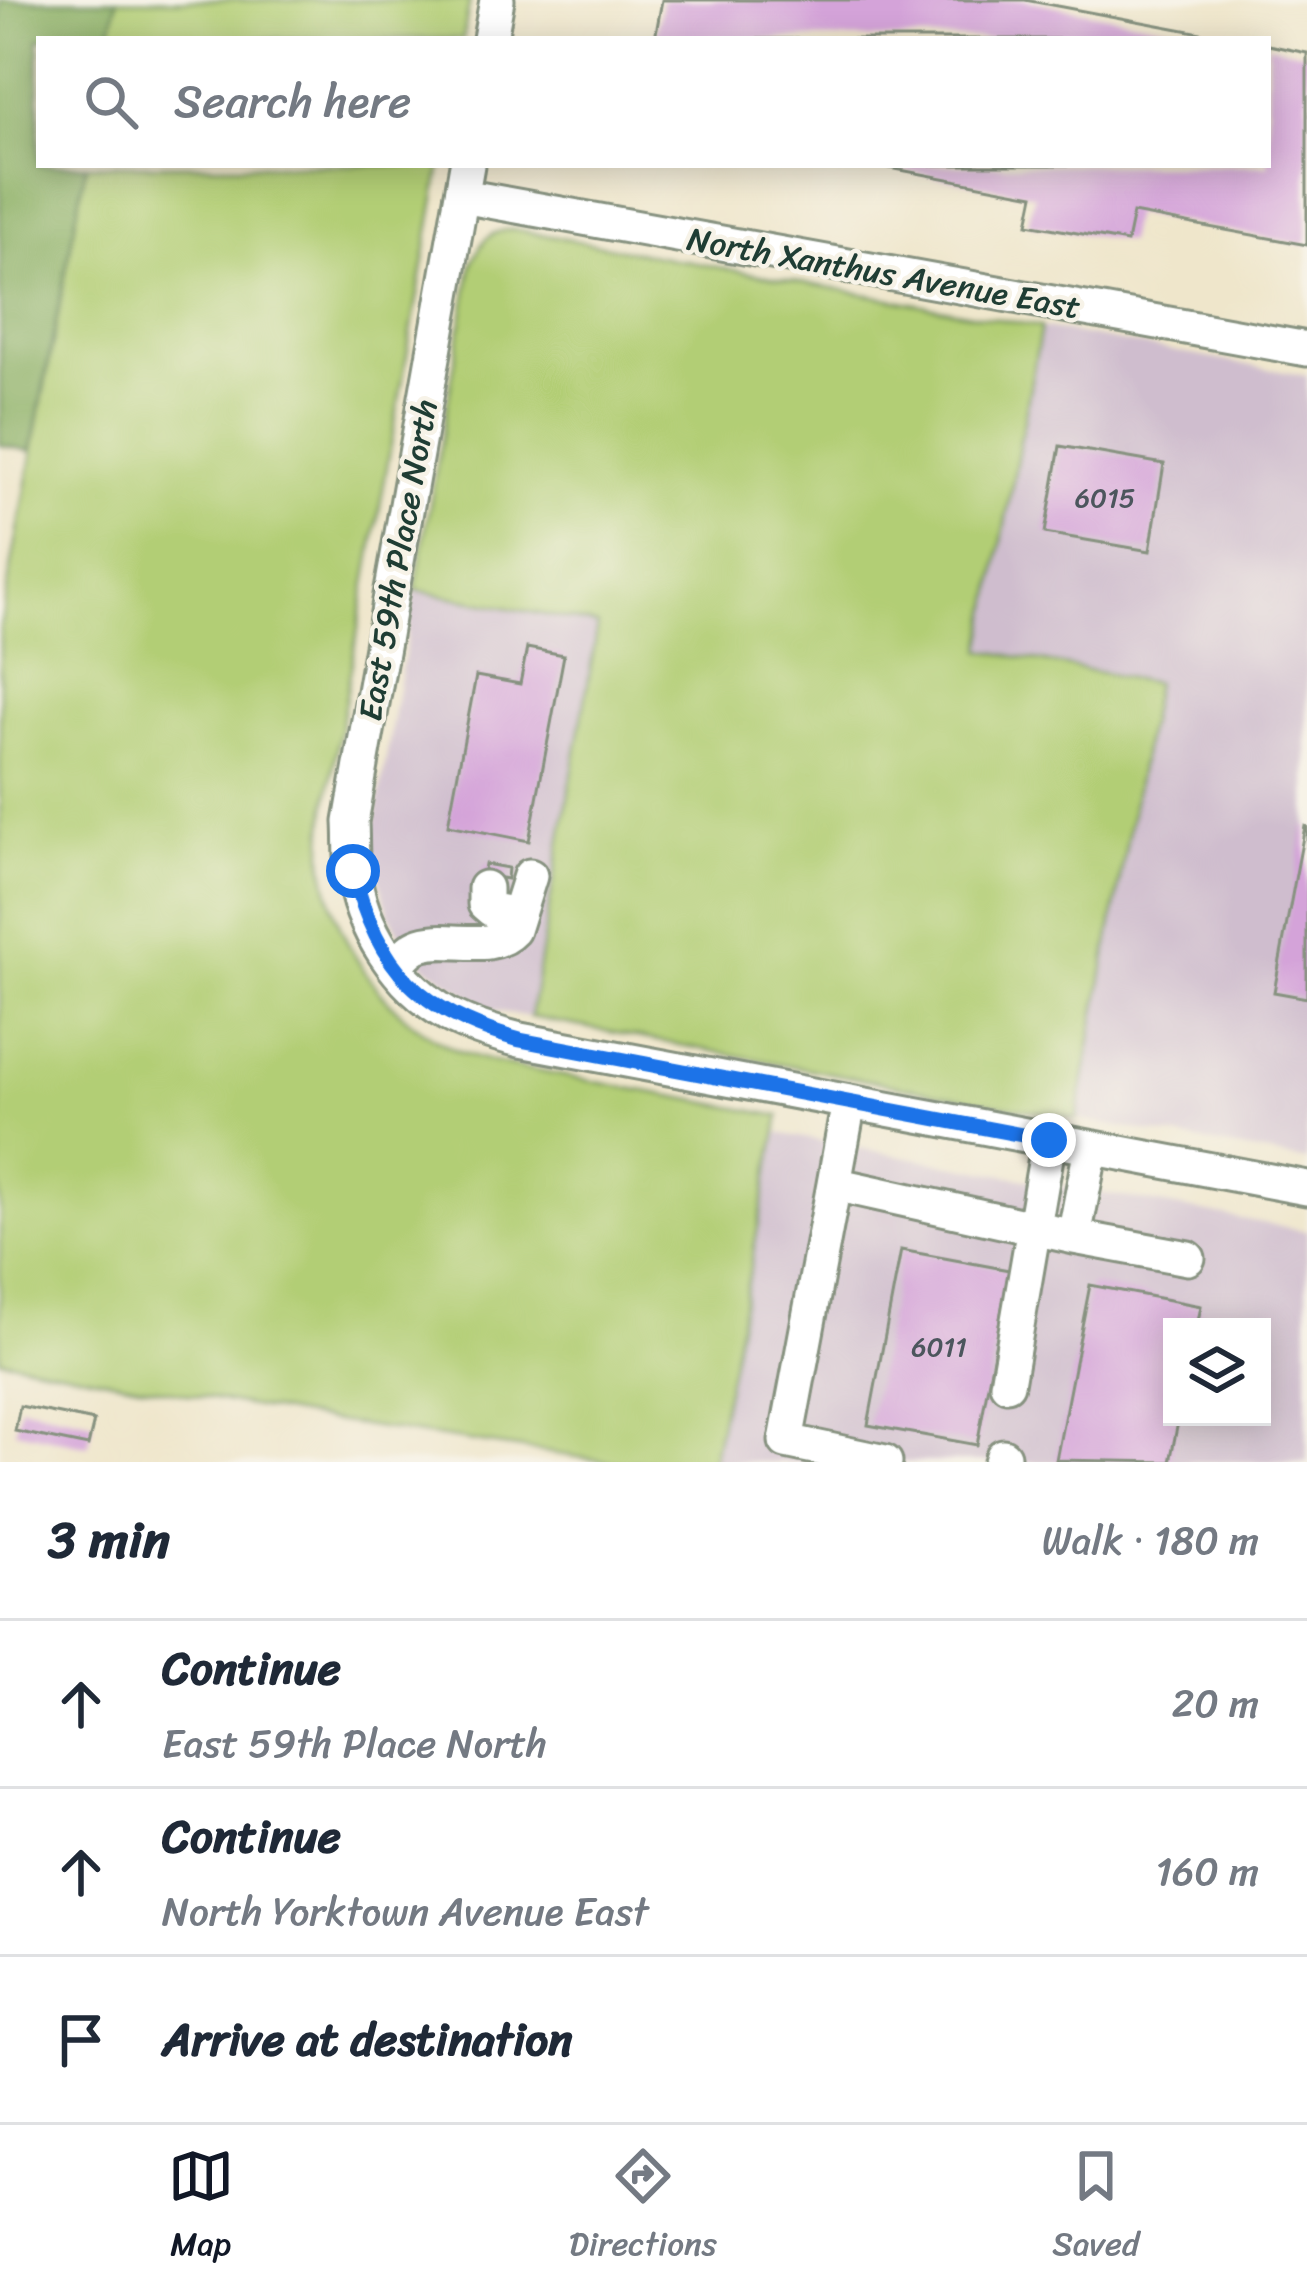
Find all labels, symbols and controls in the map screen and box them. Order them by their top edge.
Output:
search box [36,36,1271,168]
text: Search here [174,62,411,142]
icon: search [78,69,144,135]
street label: North Xanthus Avenue East [682,210,1085,336]
street label: East 59th Place North [341,395,455,725]
house number: 6015 [1075,474,1135,522]
route start [326,844,380,898]
route end [1022,1113,1076,1167]
map controls [1163,1318,1271,1426]
button: layers [1163,1318,1271,1426]
house number: 6011 [911,1323,967,1371]
text: 3 min [48,1495,170,1585]
text: Walk · 180 m [1042,1506,1259,1575]
text: Continue [162,1629,341,1709]
text: 20 m [1172,1669,1259,1738]
icon: ahead [48,1671,114,1737]
text: East 59th Place North [162,1709,547,1778]
text: Continue [162,1797,341,1877]
text: 160 m [1155,1837,1259,1906]
icon: ahead [48,1839,114,1905]
text: North Yorktown Avenue East [162,1877,649,1946]
text: Arrive at destination [162,2000,572,2080]
icon: arrive [48,2007,114,2073]
tab: Map [168,2143,234,2273]
tab: Directions [569,2143,717,2273]
tab: Saved [1052,2143,1139,2273]

